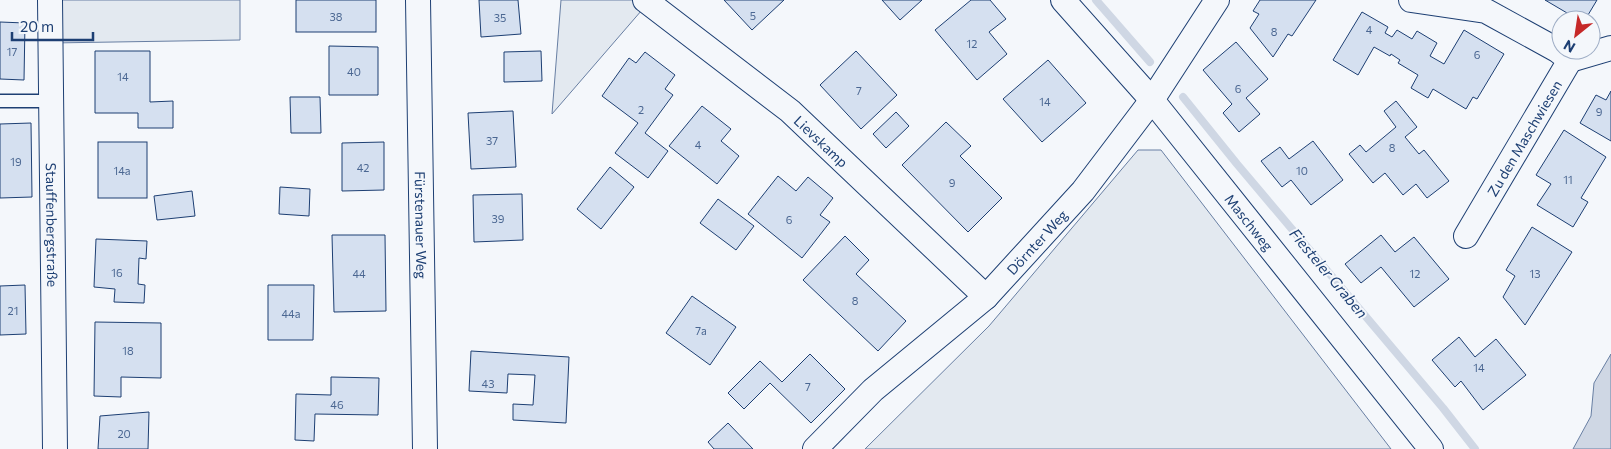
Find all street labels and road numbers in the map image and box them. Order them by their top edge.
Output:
street label: Zu den Maschwiesen [1483,77,1565,199]
street label: Lievskamp [791,111,852,170]
street label: Stauffenbergstraße [43,163,62,287]
street label: Fürstenauer Weg [412,171,431,279]
street label: Maschweg [1222,190,1278,254]
street label: Dörnter Weg [1003,205,1071,278]

